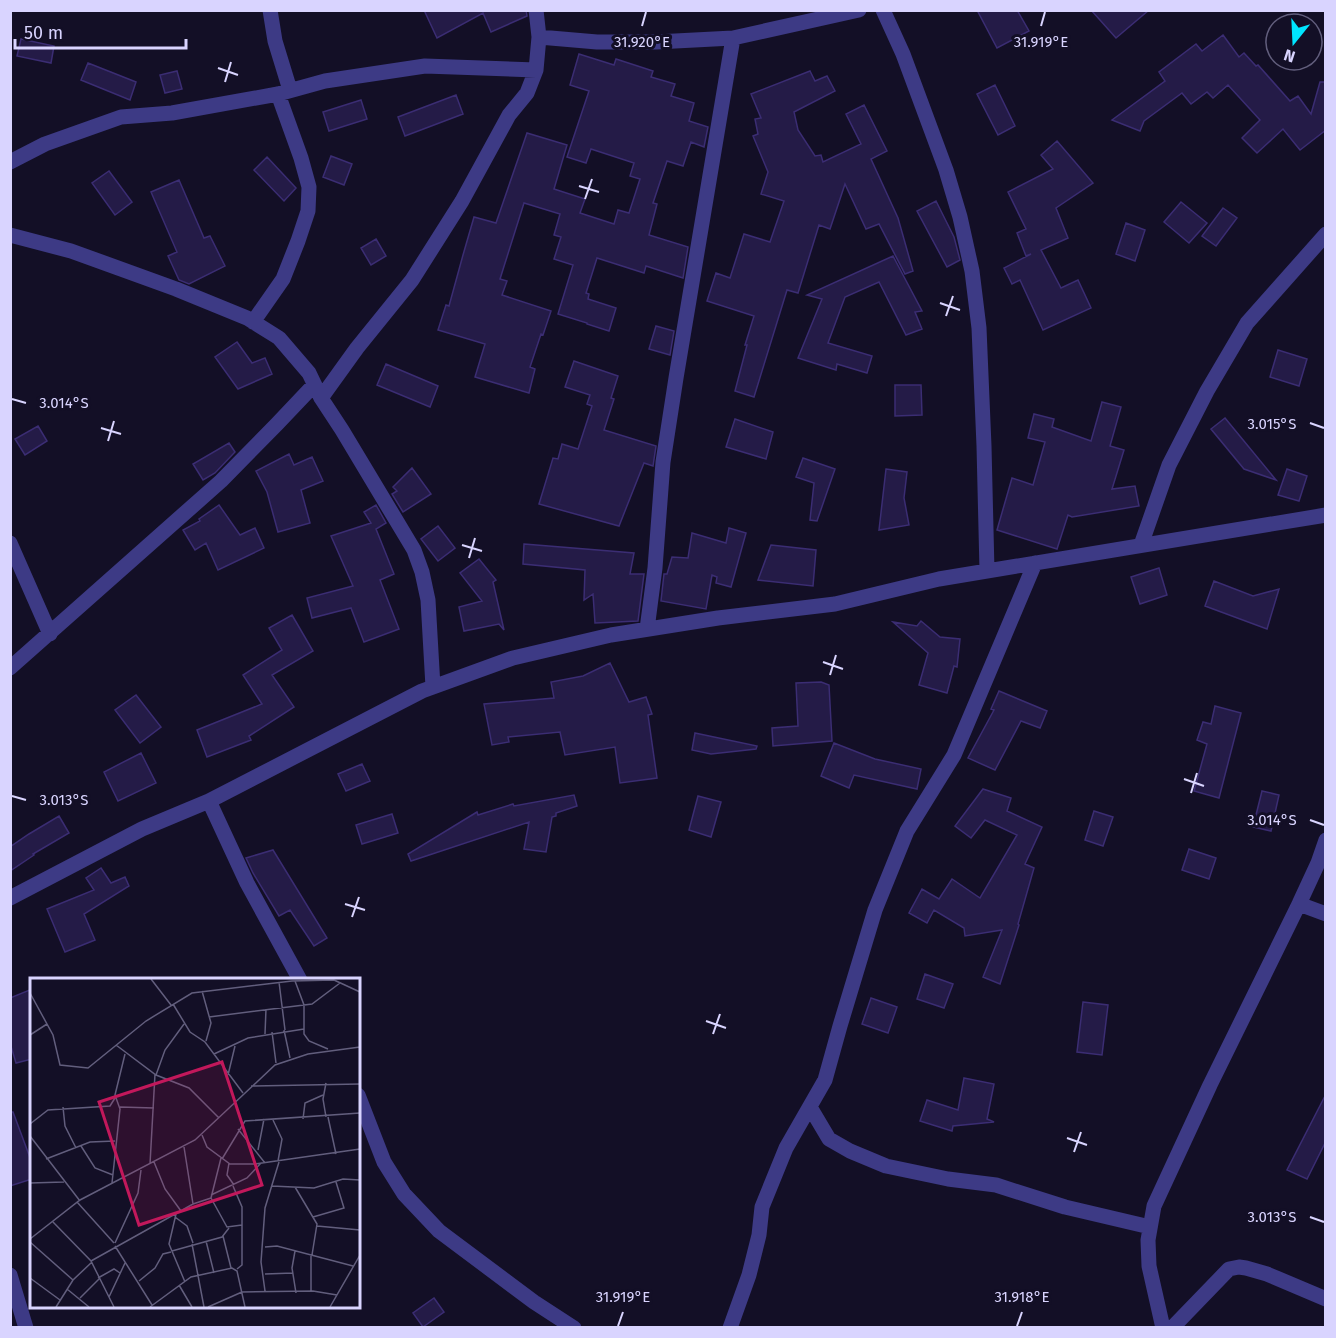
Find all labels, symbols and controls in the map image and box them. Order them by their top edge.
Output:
scale bar [15,12,186,50]
north arrow [1264,12,1324,72]
text: 50 m [24,22,63,44]
text: 31.920°E [614,33,670,51]
text: 31.919°E [1014,33,1068,51]
text: N [1282,45,1297,66]
text: 3.014°S [39,394,89,412]
text: 3.015°S [1248,415,1296,433]
text: 3.013°S [40,791,88,809]
text: 3.014°S [1247,811,1297,829]
inset map [30,978,360,1308]
text: 3.013°S [1248,1208,1296,1226]
text: 31.919°E [596,1288,650,1306]
text: 31.918°E [994,1288,1050,1306]

